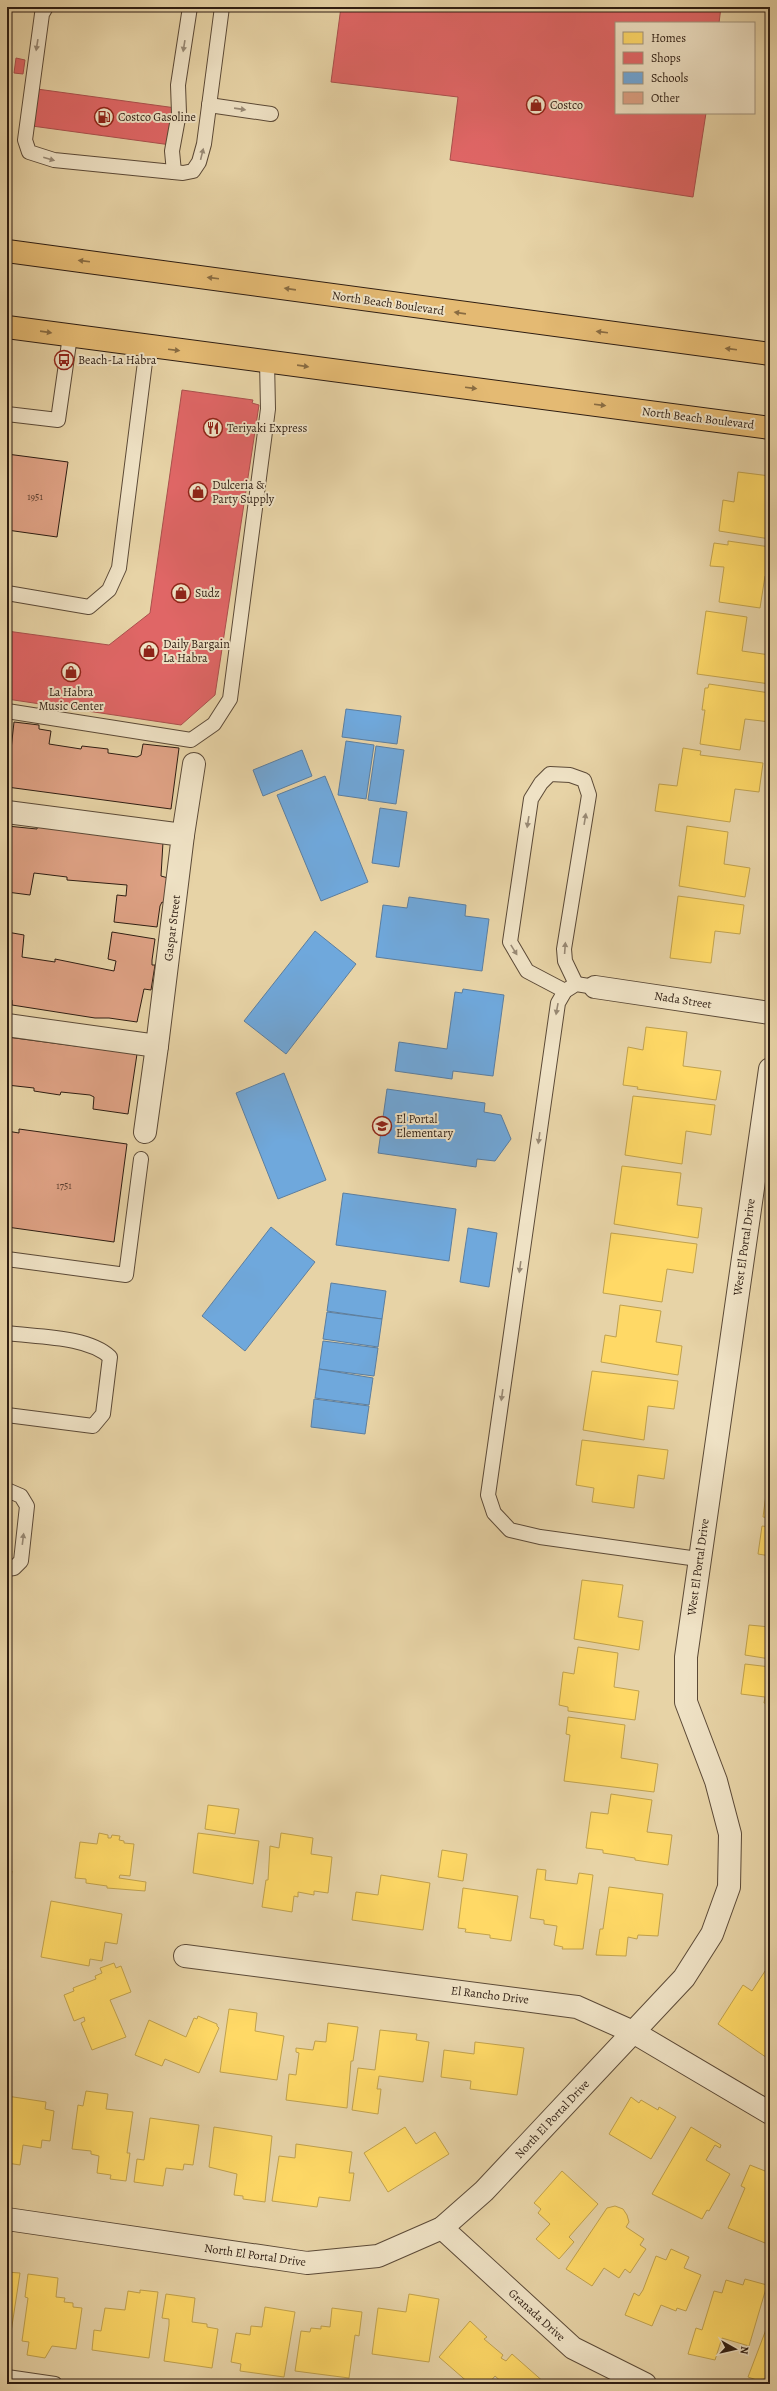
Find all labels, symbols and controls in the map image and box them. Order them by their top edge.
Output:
legend [615,22,755,114]
text: Homes [651,30,686,46]
one-way arrow [34,39,40,51]
one-way arrow [181,39,187,52]
text: Shops [651,50,681,66]
text: Schools [651,70,688,86]
text: Other [651,90,680,106]
shop icon: Costco [525,94,547,116]
place label: Costco [550,97,583,113]
fuel station icon: Costco Gasoline [93,106,115,128]
one-way arrow [234,106,246,112]
place label: Costco Gasoline [118,109,196,125]
one-way arrow [199,147,205,160]
one-way arrow [43,156,55,162]
one-way arrow [78,258,90,265]
one-way arrow [207,275,219,281]
one-way arrow [284,286,296,292]
street label: North Beach Boulevard [331,287,446,319]
one-way arrow [454,310,466,316]
one-way arrow [40,329,52,335]
one-way arrow [596,329,608,335]
one-way arrow [168,346,181,353]
one-way arrow [725,346,737,352]
bus stop icon: Beach-La Habra [53,349,75,371]
place label: Beach-La Habra [78,352,157,368]
one-way arrow [297,363,309,369]
one-way arrow [465,385,477,391]
one-way arrow [594,402,606,408]
street label: North Beach Boulevard [641,403,756,433]
restaurant icon: Teriyaki Express [202,417,224,439]
place label: Teriyaki Express [227,420,307,436]
place label: Dulceria & Party Supply [212,477,275,507]
shop icon: Dulceria & Party Supply [187,481,209,503]
house number: 1951 [27,490,43,503]
shop icon: Sudz [170,582,192,604]
place label: Sudz [195,585,220,601]
place label: Daily Bargain La Habra [163,636,230,666]
shop icon: Daily Bargain La Habra [138,640,160,662]
shop icon: La Habra Music Center [60,661,82,683]
place label: La Habra Music Center [38,684,104,714]
one-way arrow [582,813,588,825]
one-way arrow [525,816,531,828]
street label: Gaspar Street [160,894,184,962]
one-way arrow [561,942,568,954]
one-way arrow [510,945,518,955]
street label: Nada Street [653,988,713,1012]
one-way arrow [554,1003,560,1015]
place label: El Portal Elementary [396,1111,454,1141]
school or university icon: El Portal Elementary [371,1115,393,1137]
one-way arrow [536,1132,542,1144]
house number: 1751 [56,1179,72,1192]
street label: West El Portal Drive [729,1198,759,1297]
one-way arrow [517,1260,524,1273]
one-way arrow [499,1389,505,1401]
street label: West El Portal Drive [683,1518,713,1617]
one-way arrow [20,1533,26,1545]
street label: El Rancho Drive [450,1982,530,2008]
street label: North El Portal Drive [511,2076,593,2162]
street label: North El Portal Drive [203,2240,307,2270]
street label: Granada Drive [505,2285,569,2345]
north arrow [715,2329,755,2369]
text: N [736,2345,752,2355]

